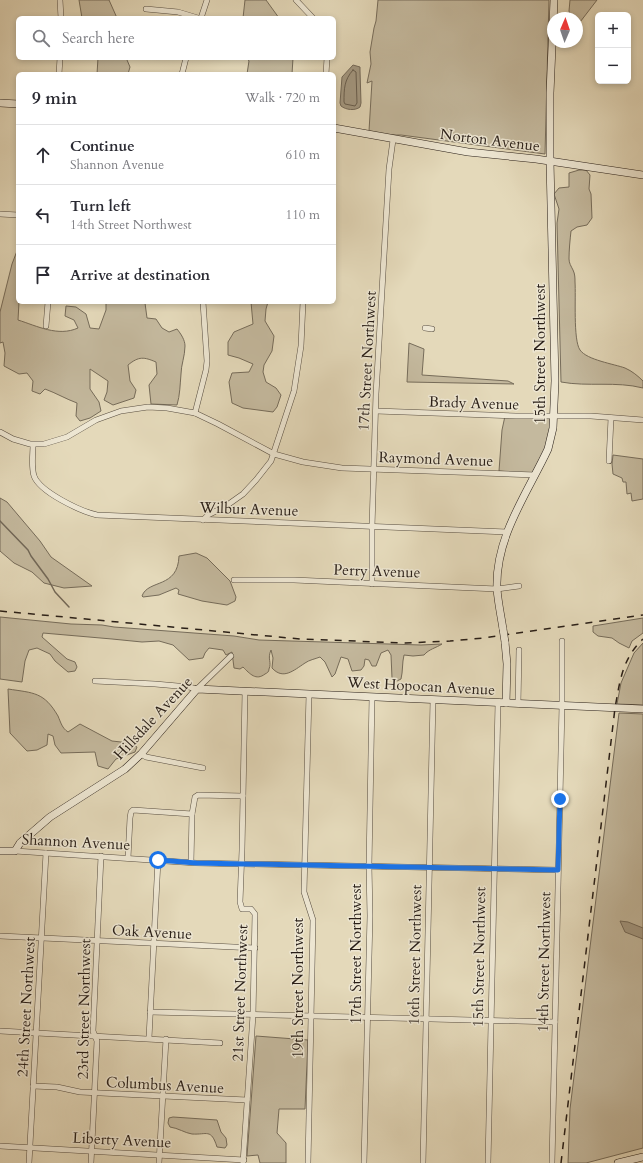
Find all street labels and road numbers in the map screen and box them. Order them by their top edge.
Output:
street label: Norton Avenue [439,124,541,156]
street label: 15th Street Northwest [530,284,550,424]
street label: 17th Street Northwest [353,290,381,432]
street label: Brady Avenue [428,391,520,415]
street label: Raymond Avenue [378,447,494,471]
street label: Wilbur Avenue [198,497,299,521]
street label: Perry Avenue [333,559,421,583]
street label: Hillsdale Avenue [109,672,197,764]
street label: West Hopocan Avenue [345,672,496,700]
street label: Shannon Avenue [21,829,131,855]
street label: 17th Street Northwest [346,884,366,1024]
street label: 16th Street Northwest [404,884,426,1025]
street label: 15th Street Northwest [468,886,490,1027]
street label: 14th Street Northwest [533,891,555,1032]
street label: 19th Street Northwest [288,918,308,1058]
street label: Oak Avenue [111,920,193,944]
street label: 21st Street Northwest [228,924,252,1062]
street label: 24th Street Northwest [12,936,40,1078]
street label: 23rd Street Northwest [73,938,95,1080]
street label: Columbus Avenue [105,1072,225,1098]
street label: Liberty Avenue [72,1127,172,1153]

